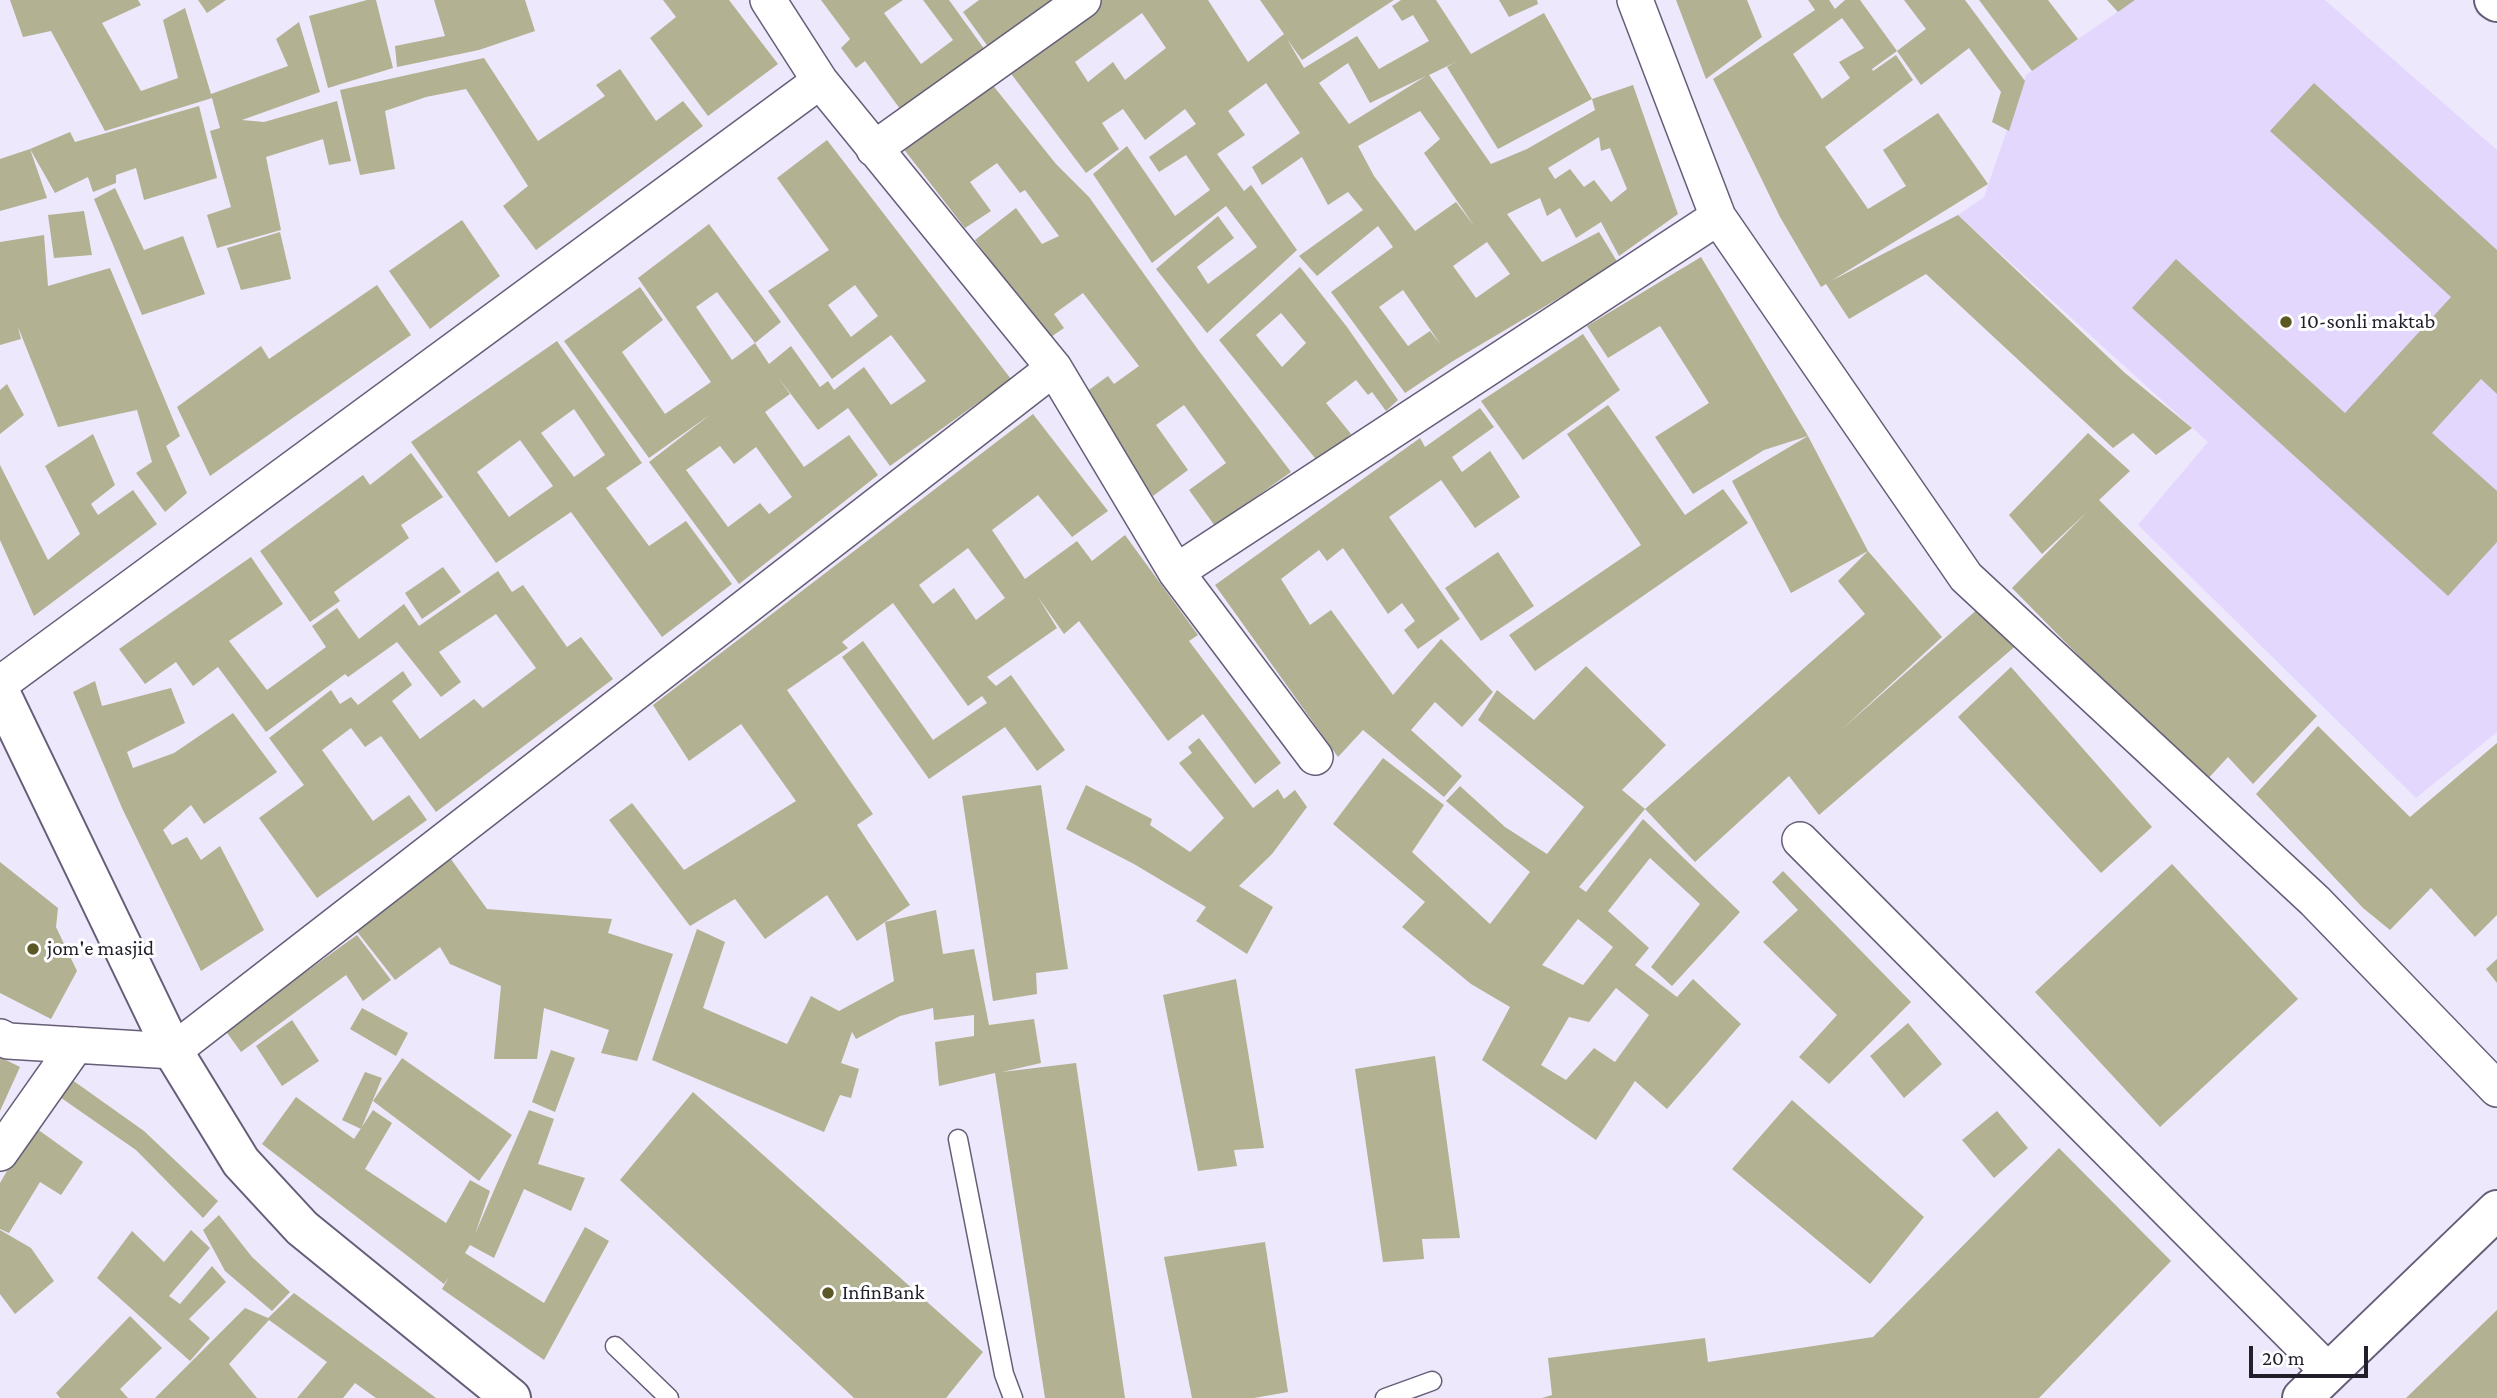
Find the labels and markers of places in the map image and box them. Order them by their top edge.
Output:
place label: 10-sonli maktab [2300,309,2435,335]
marker: 10-sonli maktab [2278,314,2294,330]
place label: jom'e masjid [47,936,154,962]
marker: jom'e masjid [25,941,41,957]
place label: InfinBank [842,1280,925,1306]
marker: InfinBank [820,1285,836,1301]

